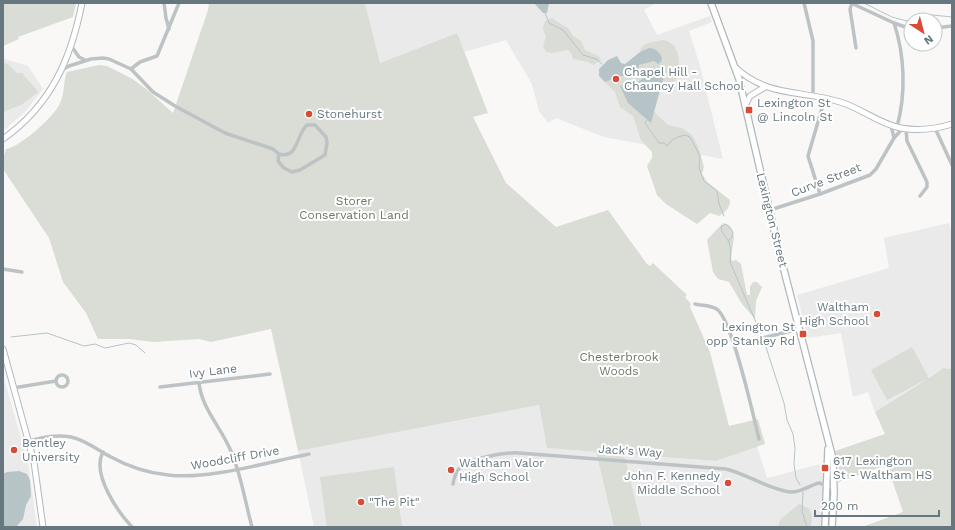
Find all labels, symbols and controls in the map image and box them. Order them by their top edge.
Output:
north arrow [903,12,943,52]
text: N [921,32,936,47]
place label: Chapel Hill - Chauncy Hall School [624,65,745,93]
marker: Chapel Hill - Chauncy Hall School [611,74,621,84]
place label: Lexington St @ Lincoln St [757,96,832,124]
marker: Lexington St @ Lincoln St [744,105,754,115]
place label: Stonehurst [317,107,382,121]
marker: Stonehurst [304,109,314,119]
street label: Curve Street [789,160,863,200]
street label: Lexington Street [753,171,791,269]
park label: Storer Conservation Land [299,194,409,222]
place label: Waltham High School [799,300,869,328]
marker: Waltham High School [872,309,882,319]
place label: Lexington St opp Stanley Rd [706,320,795,348]
marker: Lexington St opp Stanley Rd [798,329,808,339]
park label: Chesterbrook Woods [579,350,659,378]
street label: Ivy Lane [188,361,238,381]
place label: Bentley University [22,436,80,464]
street label: Jack's Way [598,442,663,460]
street label: Woodcliff Drive [190,443,280,473]
marker: Bentley University [9,445,19,455]
place label: 617 Lexington St - Waltham HS [833,454,932,482]
place label: Waltham Valor High School [459,456,544,484]
marker: 617 Lexington St - Waltham HS [820,463,830,473]
marker: Waltham Valor High School [446,465,456,475]
place label: John F. Kennedy Middle School [624,469,721,497]
marker: John F. Kennedy Middle School [723,478,733,488]
scale bar [815,492,939,518]
place label: "The Pit" [369,495,420,509]
marker: "The Pit" [356,497,366,507]
text: 200 m [821,499,858,513]

